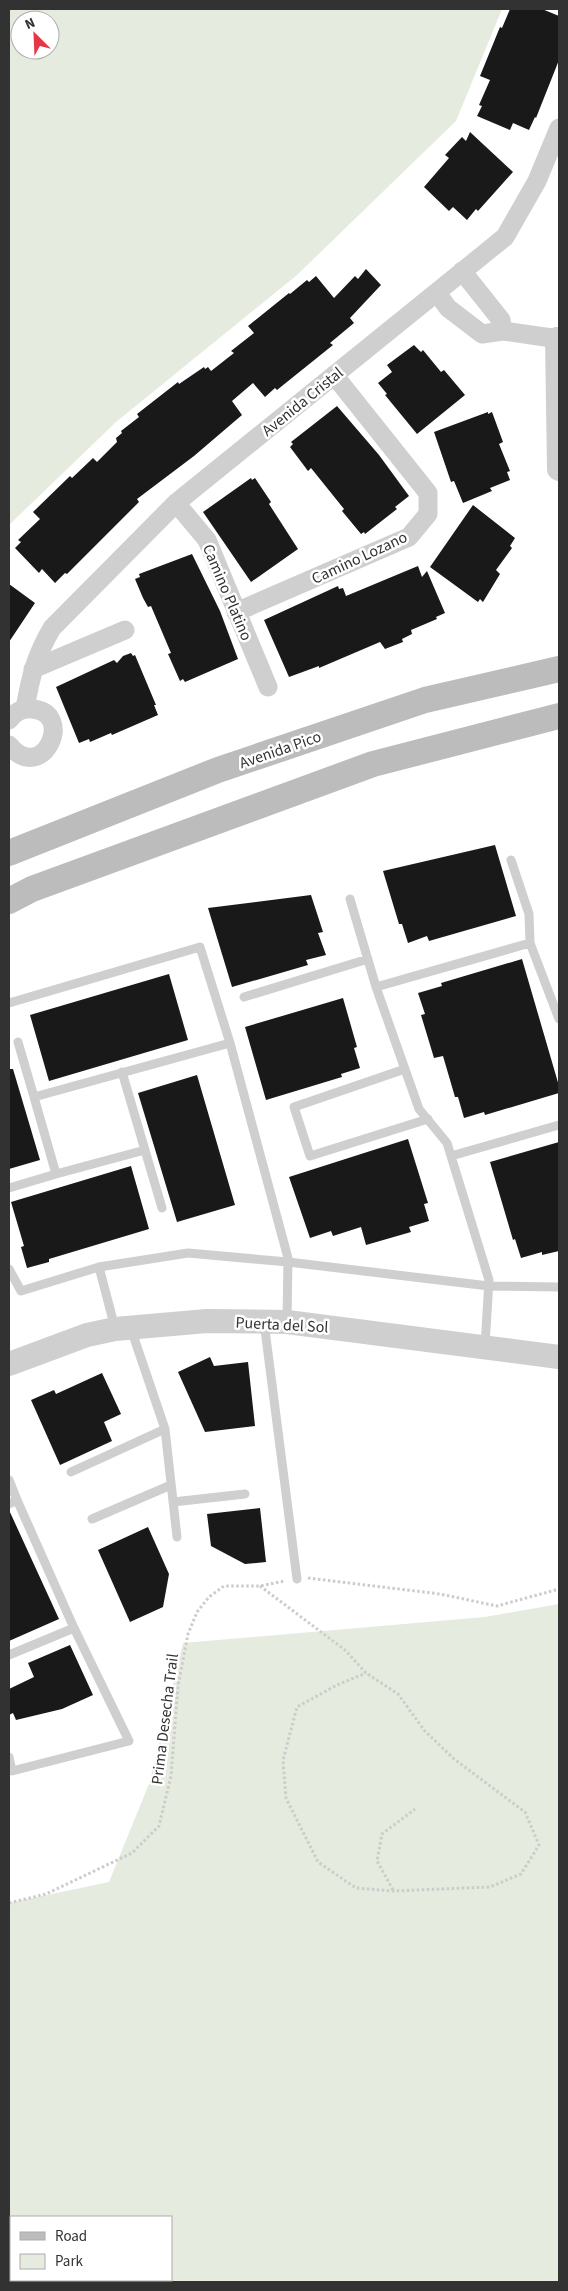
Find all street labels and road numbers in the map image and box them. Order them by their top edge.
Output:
street label: Avenida Cristal [257,362,348,441]
street label: Camino Lozano [308,526,411,590]
street label: Camino Platino [197,541,257,644]
street label: Avenida Pico [236,726,324,774]
street label: Puerta del Sol [235,1312,329,1338]
street label: Prima Desecha Trail [146,1652,184,1786]

